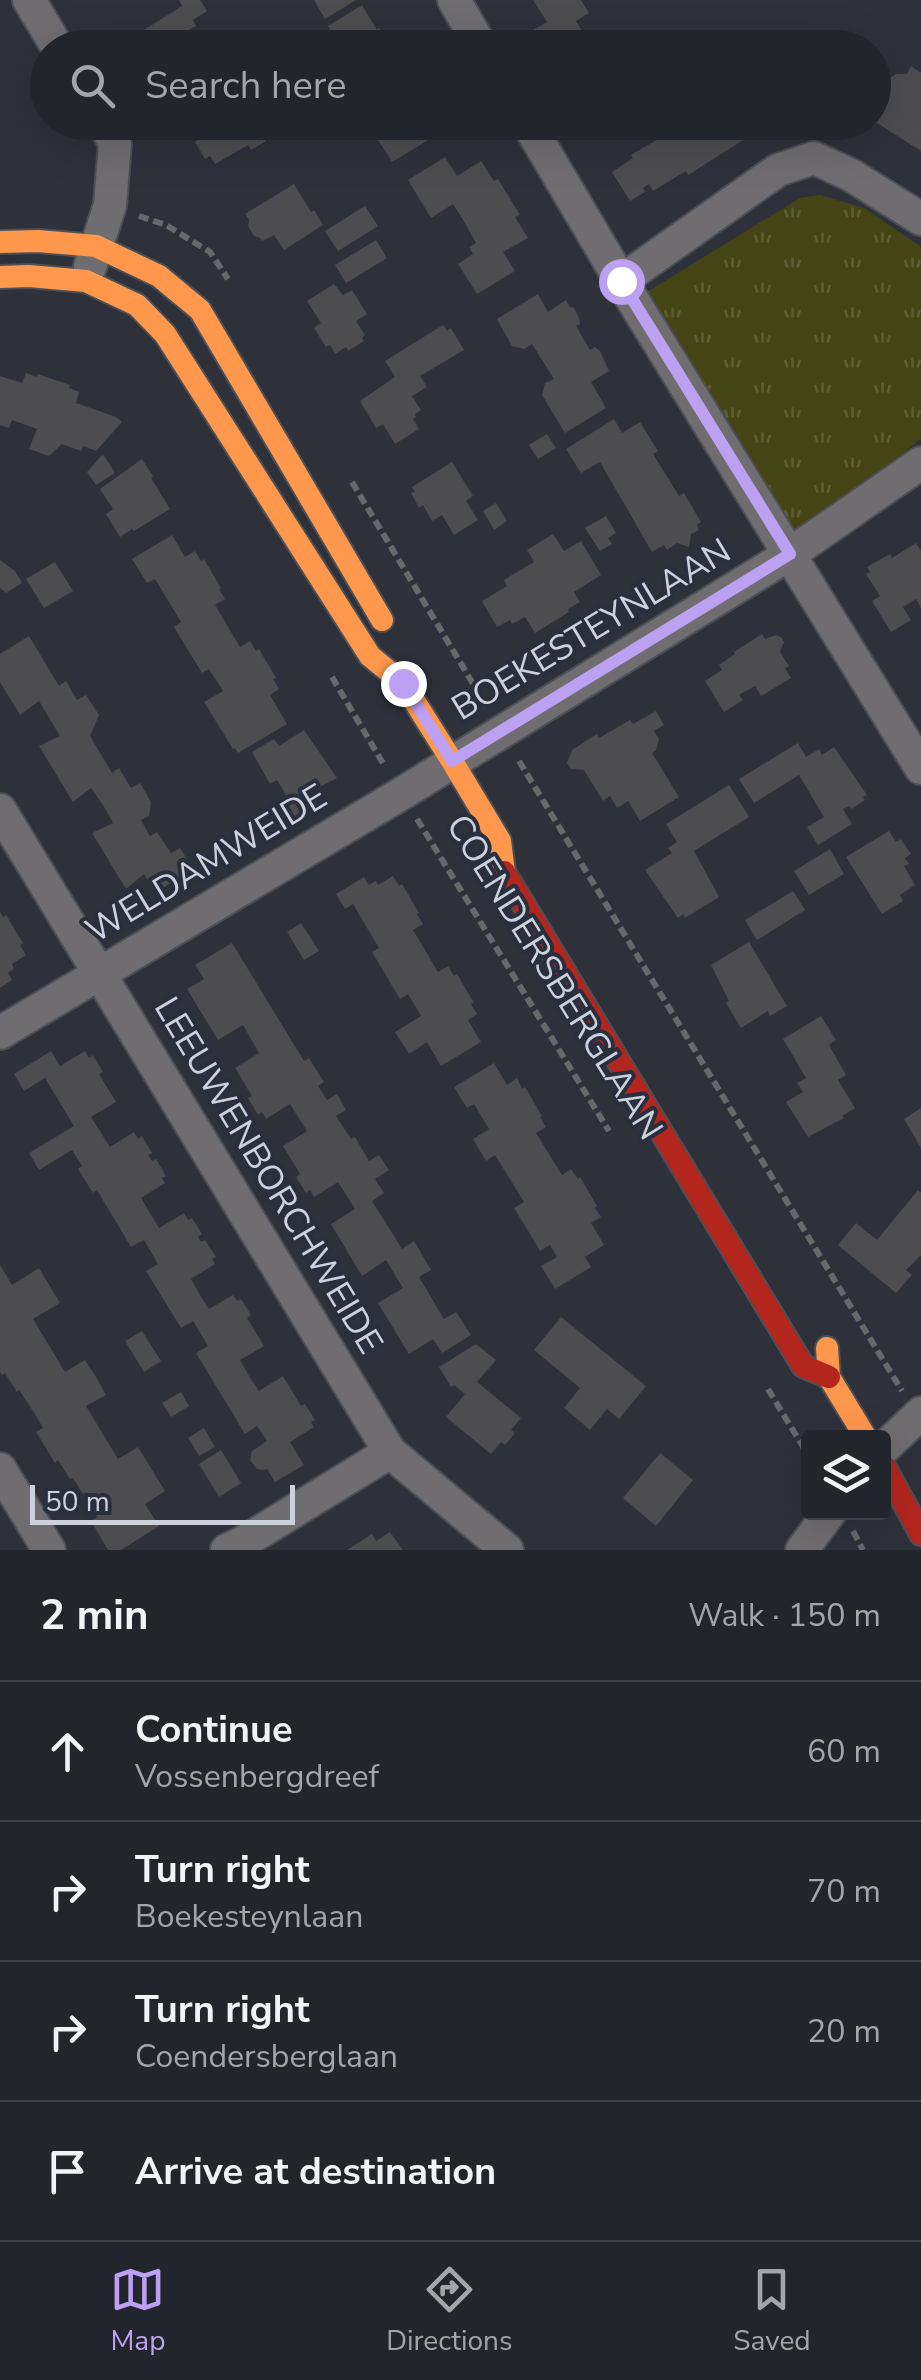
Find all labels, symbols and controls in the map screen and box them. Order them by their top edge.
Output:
search box [30,30,891,140]
icon: search [65,58,120,113]
text: Search here [145,60,346,111]
route start [599,259,645,305]
street label: BOEKESTEYNLAAN [443,527,740,731]
route end [381,661,427,707]
street label: WELDAMWEIDE [77,773,335,954]
street label: COENDERSBERGLAAN [435,806,674,1149]
street label: LEEUWENBORCHWEIDE [143,988,394,1362]
map controls [801,1430,891,1520]
button: layers [801,1430,891,1520]
scale bar [30,1480,295,1524]
text: 50 m [45,1483,110,1521]
text: 2 min [40,1587,149,1644]
text: Walk · 150 m [688,1594,881,1637]
text: Continue [135,1704,293,1755]
icon: ahead [40,1724,95,1779]
text: 60 m [807,1730,881,1773]
text: Vossenbergdreef [135,1755,379,1798]
text: Turn right [135,1844,310,1895]
icon: right [40,1864,95,1919]
text: 70 m [807,1870,881,1913]
text: Boekesteynlaan [135,1895,363,1938]
text: Turn right [135,1984,310,2035]
icon: right [40,2004,95,2059]
text: 20 m [807,2010,881,2053]
text: Coendersberglaan [135,2035,398,2078]
icon: arrive [40,2144,95,2199]
text: Arrive at destination [135,2146,496,2197]
tab: Map [110,2262,165,2360]
tab: Directions [386,2262,512,2360]
tab: Saved [733,2262,811,2360]

